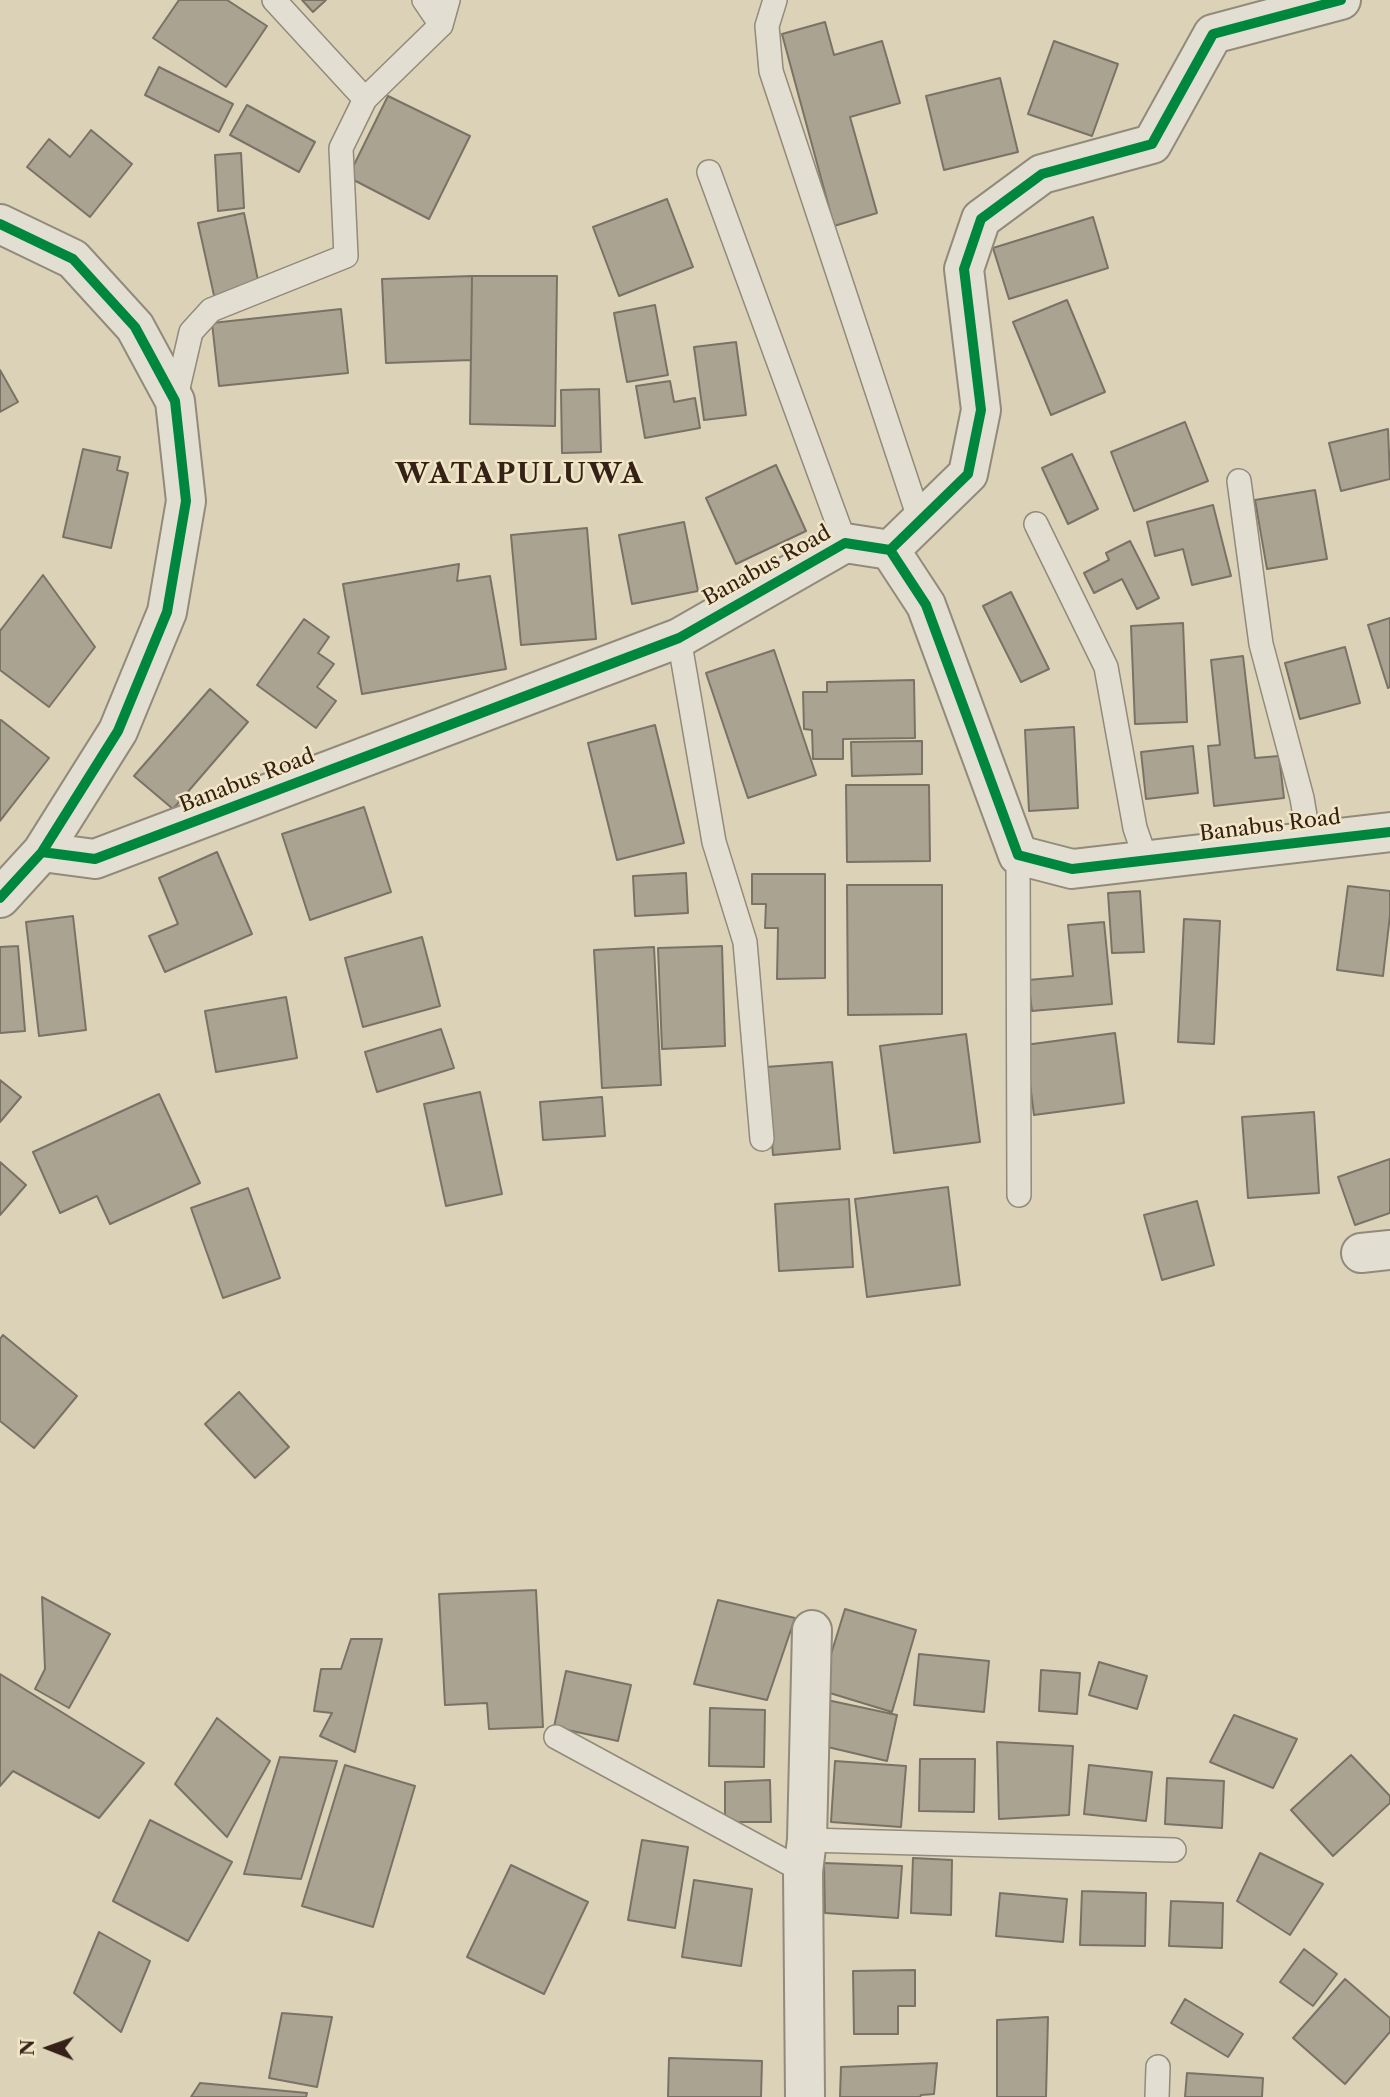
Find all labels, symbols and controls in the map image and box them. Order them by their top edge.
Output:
district label: WATAPULUWA [397,458,643,492]
street label: Banabus Road [699,520,835,612]
street label: Banabus Road [176,744,318,818]
street label: Banabus Road [1198,805,1342,847]
north arrow [14,2013,84,2083]
text: N [16,2039,39,2056]

